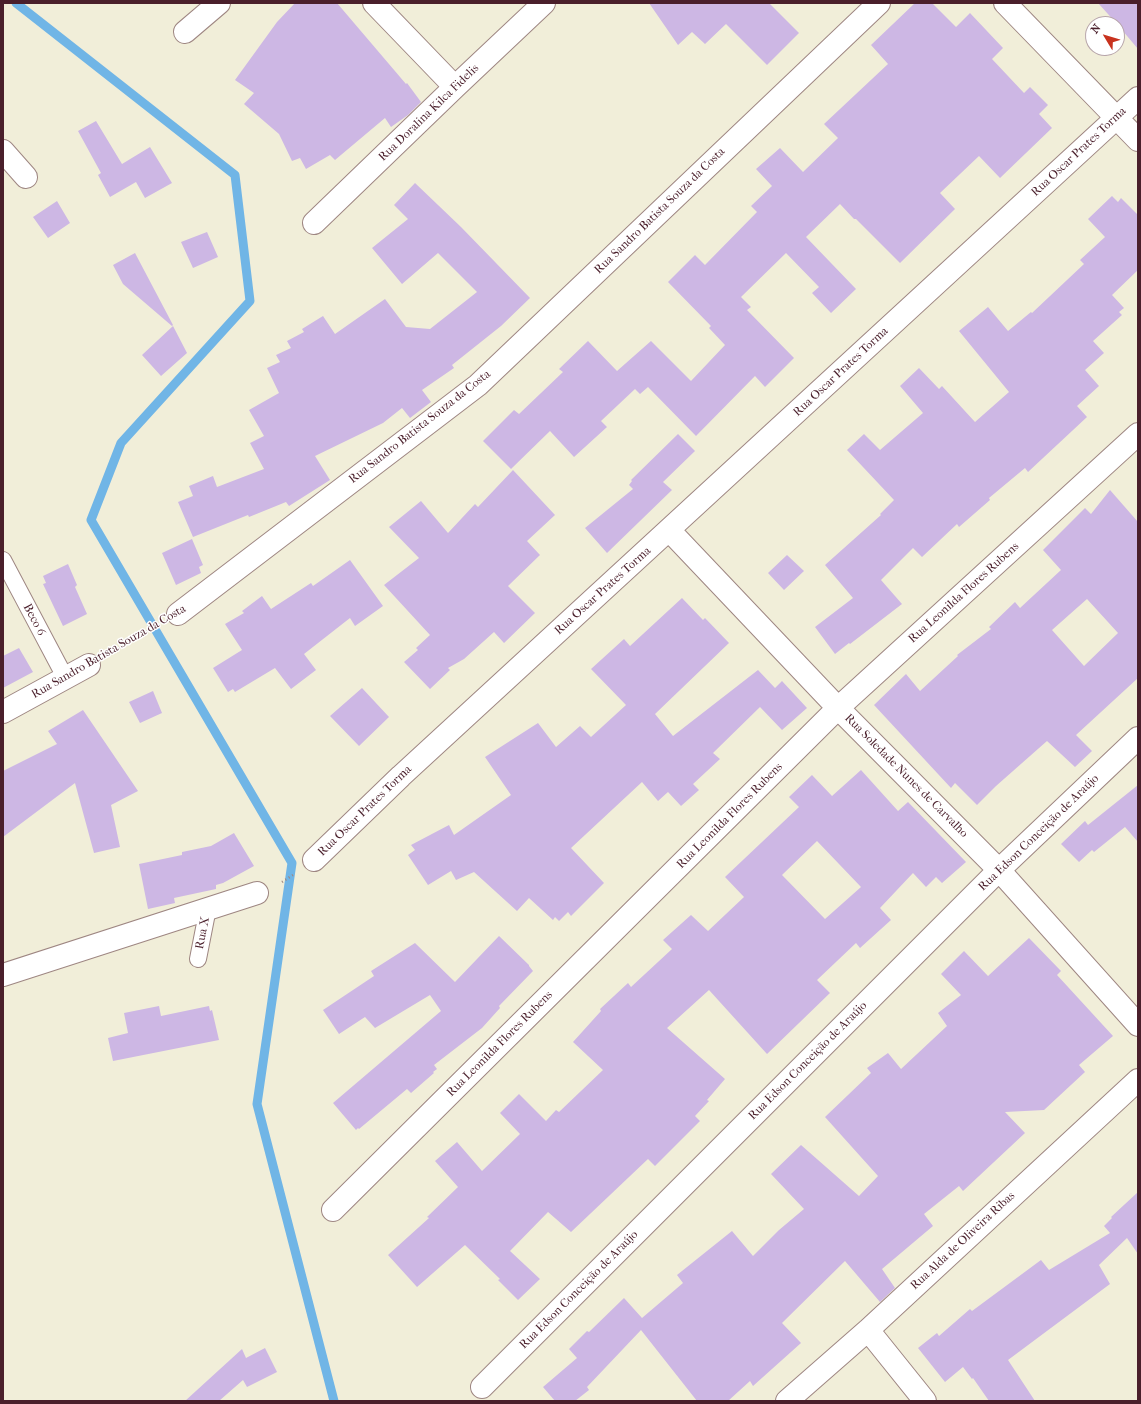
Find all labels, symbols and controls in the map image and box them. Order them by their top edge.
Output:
north arrow [1085,16,1125,56]
text: N [1088,22,1104,36]
street label: Rua Doralina Kilca Fidelis [376,61,482,165]
street label: Rua Oscar Prates Torma [1029,104,1129,200]
street label: Rua Sandro Batista Souza da Costa [592,145,728,277]
street label: Rua Oscar Prates Torma [791,324,891,420]
street label: Rua Sandro Batista Souza da Costa [346,367,494,487]
street label: Rua Leonilda Flores Rubens [906,540,1022,646]
street label: Rua Oscar Prates Torma [552,544,654,638]
street label: Beco 6 [20,602,48,638]
street label: Rua Sandro Batista Souza da Costa [29,602,189,702]
street label: Rua Soledade Nunes de Carvalho [841,711,971,841]
street label: Rua Leonilda Flores Rubens [674,760,786,872]
street label: Rua Oscar Prates Torma [315,763,415,859]
street label: Rua Edson Conceição de Araújo [976,772,1102,894]
street label: Rua X [193,916,213,950]
street label: Rua Leonilda Flores Rubens [444,988,556,1100]
street label: Rua Edson Conceição de Araújo [746,999,870,1123]
street label: Rua Alda de Oliveira Ribas [908,1189,1018,1293]
street label: Rua Edson Conceição de Araújo [517,1228,641,1352]

